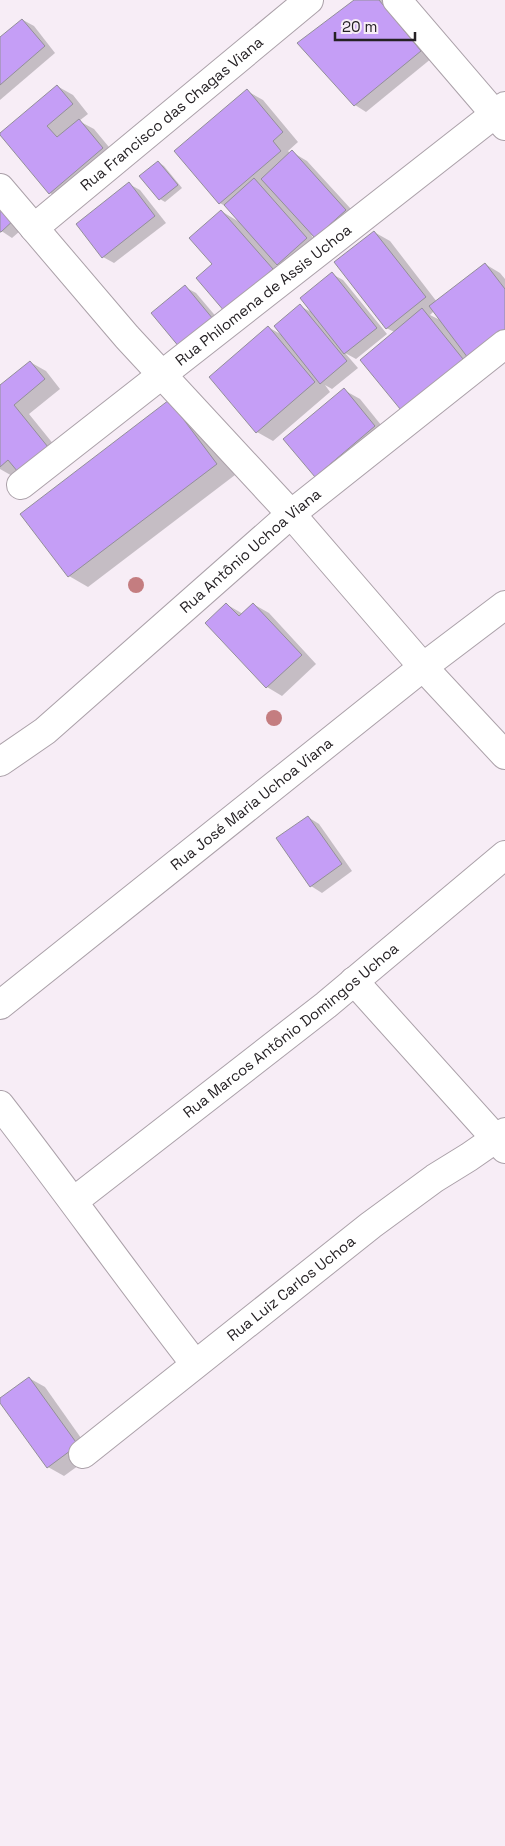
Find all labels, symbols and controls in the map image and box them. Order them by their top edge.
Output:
scale bar [335,10,415,42]
text: 20 m [342,17,377,36]
street label: Rua Francisco das Chagas Viana [76,32,267,195]
street label: Rua Philomena de Assis Uchoa [171,220,355,370]
street label: Rua Antônio Uchoa Viana [176,484,325,617]
street label: Rua José Maria Uchoa Viana [166,733,336,874]
street label: Rua Marcos Antônio Domingos Uchoa [179,938,402,1122]
street label: Rua Luiz Carlos Uchoa [223,1231,359,1345]

